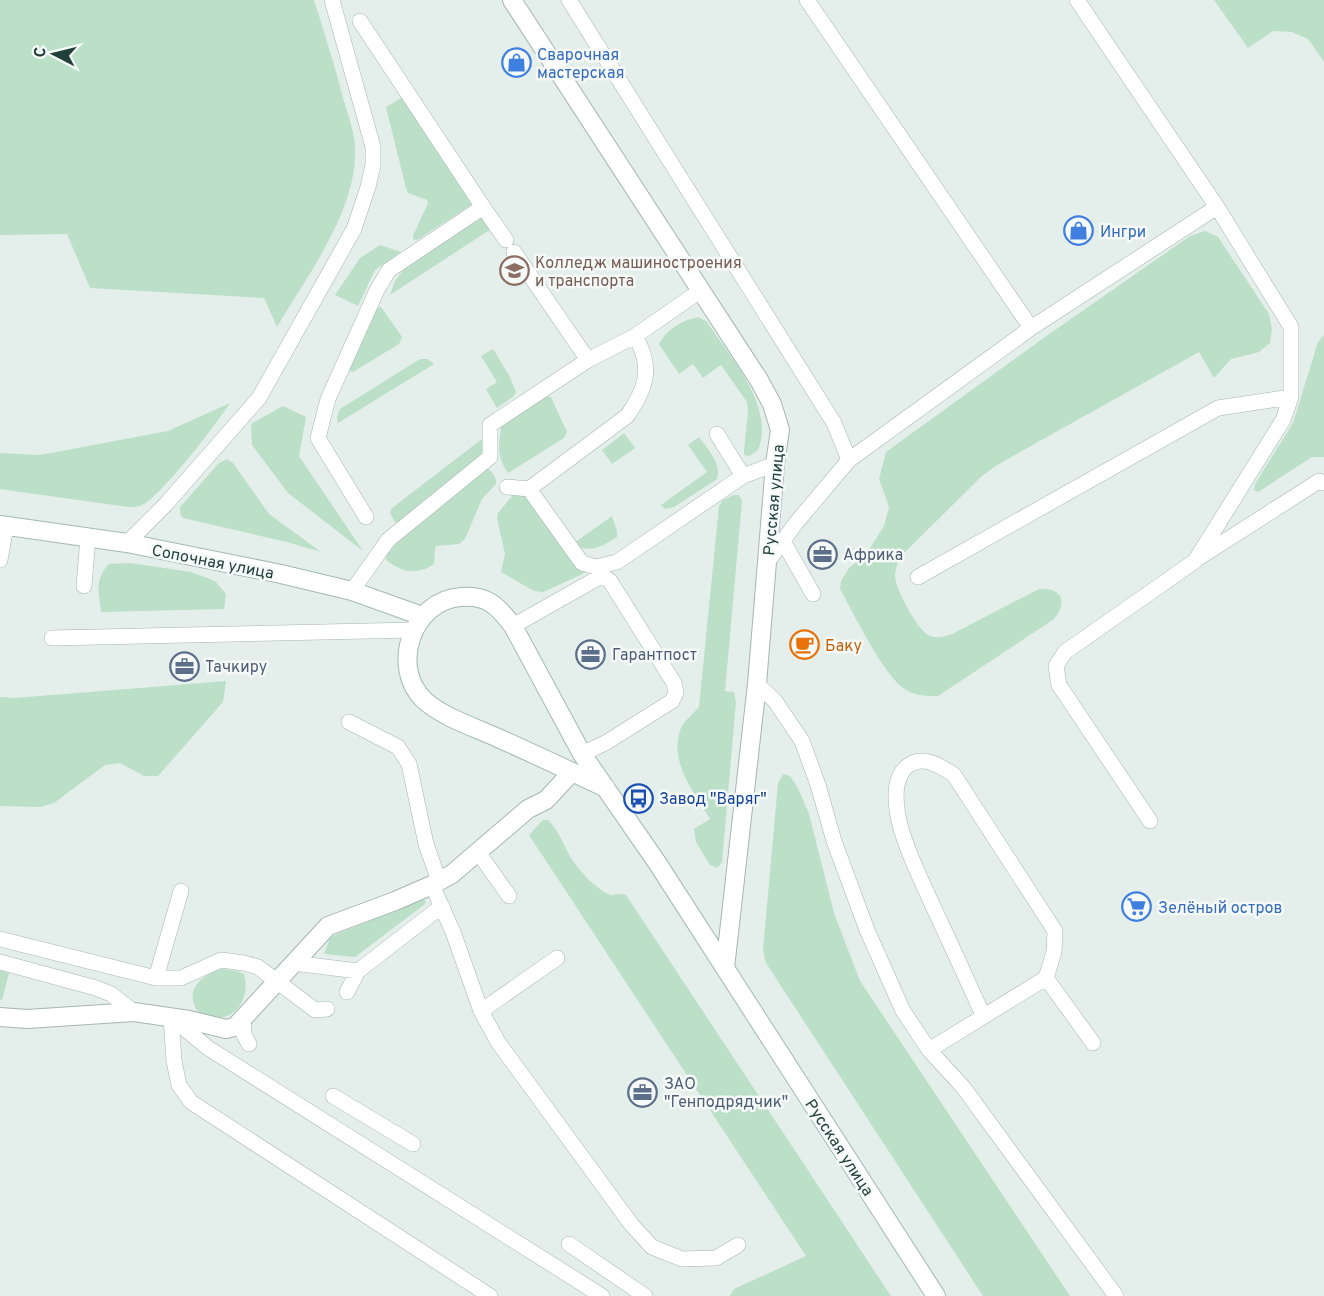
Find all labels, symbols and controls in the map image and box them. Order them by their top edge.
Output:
north arrow [24,24,84,84]
text: С [31,46,52,59]
place label: Сварочная мастерская [537,46,624,84]
shop icon: Сварочная мастерская [500,47,532,79]
shop icon: Ингри [1063,215,1095,247]
place label: Ингри [1100,223,1146,243]
place label: Колледж машиностроения и транспорта [535,254,742,292]
school or university icon: Колледж машиностроения и транспорта [498,255,530,287]
street label: Русская улица [760,444,790,557]
office icon: Африка [806,538,838,570]
street label: Сопочная улица [150,541,275,585]
place label: Африка [843,546,903,566]
cafe icon: Баку [788,629,820,661]
place label: Баку [825,637,862,657]
office icon: Гарантпост [575,638,607,670]
place label: Гарантпост [612,646,697,666]
office icon: Тачкиру [168,650,200,682]
place label: Тачкиру [205,658,267,678]
bus stop icon: Завод "Варяг" [622,782,654,814]
place label: Завод "Варяг" [659,790,767,810]
supermarket icon: Зелёный остров [1121,891,1153,923]
place label: Зелёный остров [1158,899,1283,919]
place label: ЗАО "Генподрядчик" [664,1075,788,1113]
office icon: ЗАО "Генподрядчик" [627,1076,659,1108]
street label: Русская улица [800,1096,877,1200]

